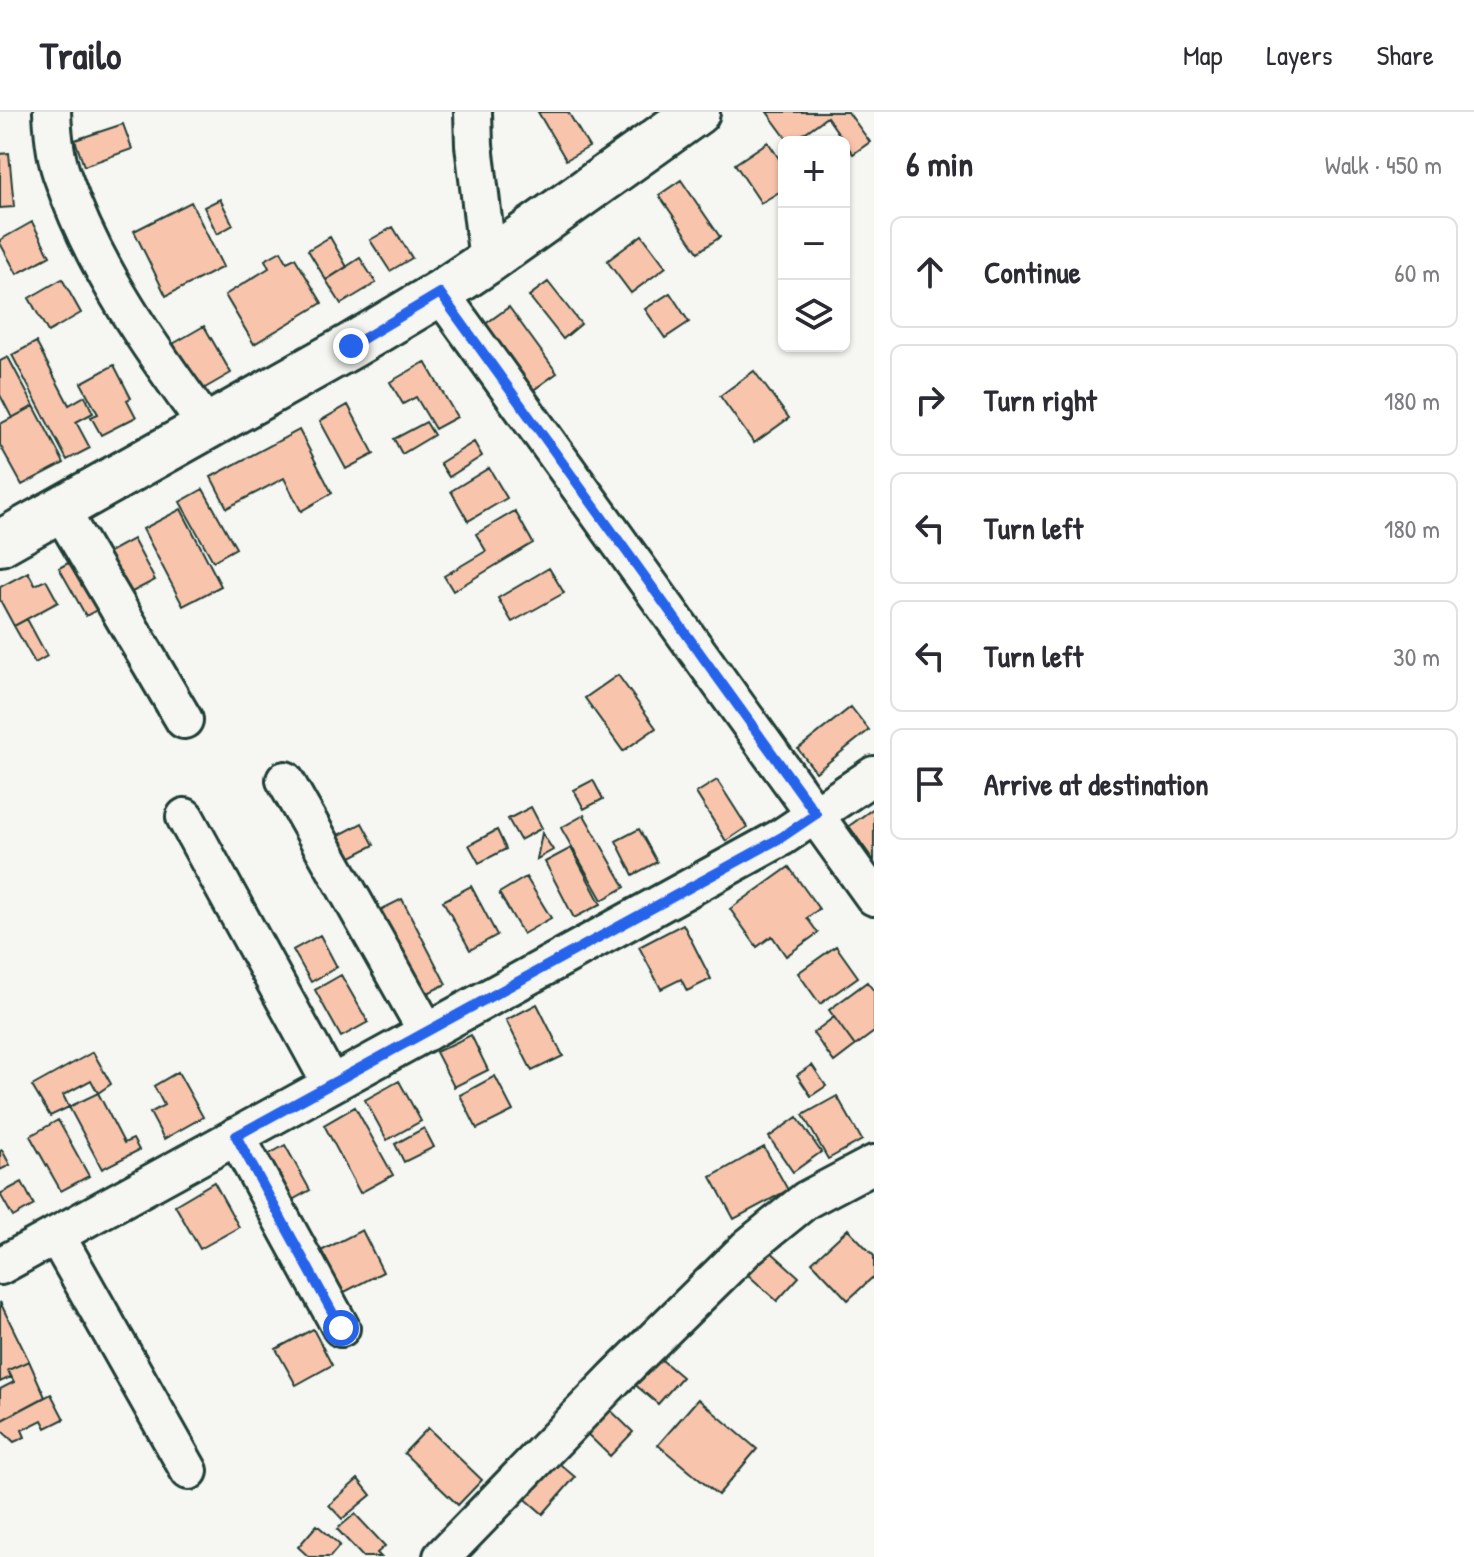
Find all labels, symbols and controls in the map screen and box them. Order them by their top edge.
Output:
text: Trailo [40,29,121,81]
text: Map [1183,36,1223,74]
text: Layers [1267,36,1332,74]
text: Share [1376,36,1434,74]
map controls [778,136,850,352]
button: + [778,136,850,208]
text: 6 min [906,141,974,187]
text: Walk · 450 m [1325,147,1442,182]
button: − [778,208,850,280]
icon: ahead [908,250,952,294]
text: Continue [984,252,1081,292]
text: 60 m [1394,255,1440,290]
button: layers [778,280,850,352]
route end [333,328,369,364]
icon: right [908,378,952,422]
text: Turn right [984,380,1097,420]
text: 180 m [1384,383,1440,418]
icon: left [908,506,952,550]
text: Turn left [984,508,1083,548]
text: 180 m [1384,511,1440,546]
icon: left [908,634,952,678]
text: Turn left [984,636,1083,676]
text: 30 m [1393,639,1440,674]
icon: arrive [908,762,952,806]
text: Arrive at destination [984,764,1209,804]
route start [323,1310,359,1346]

